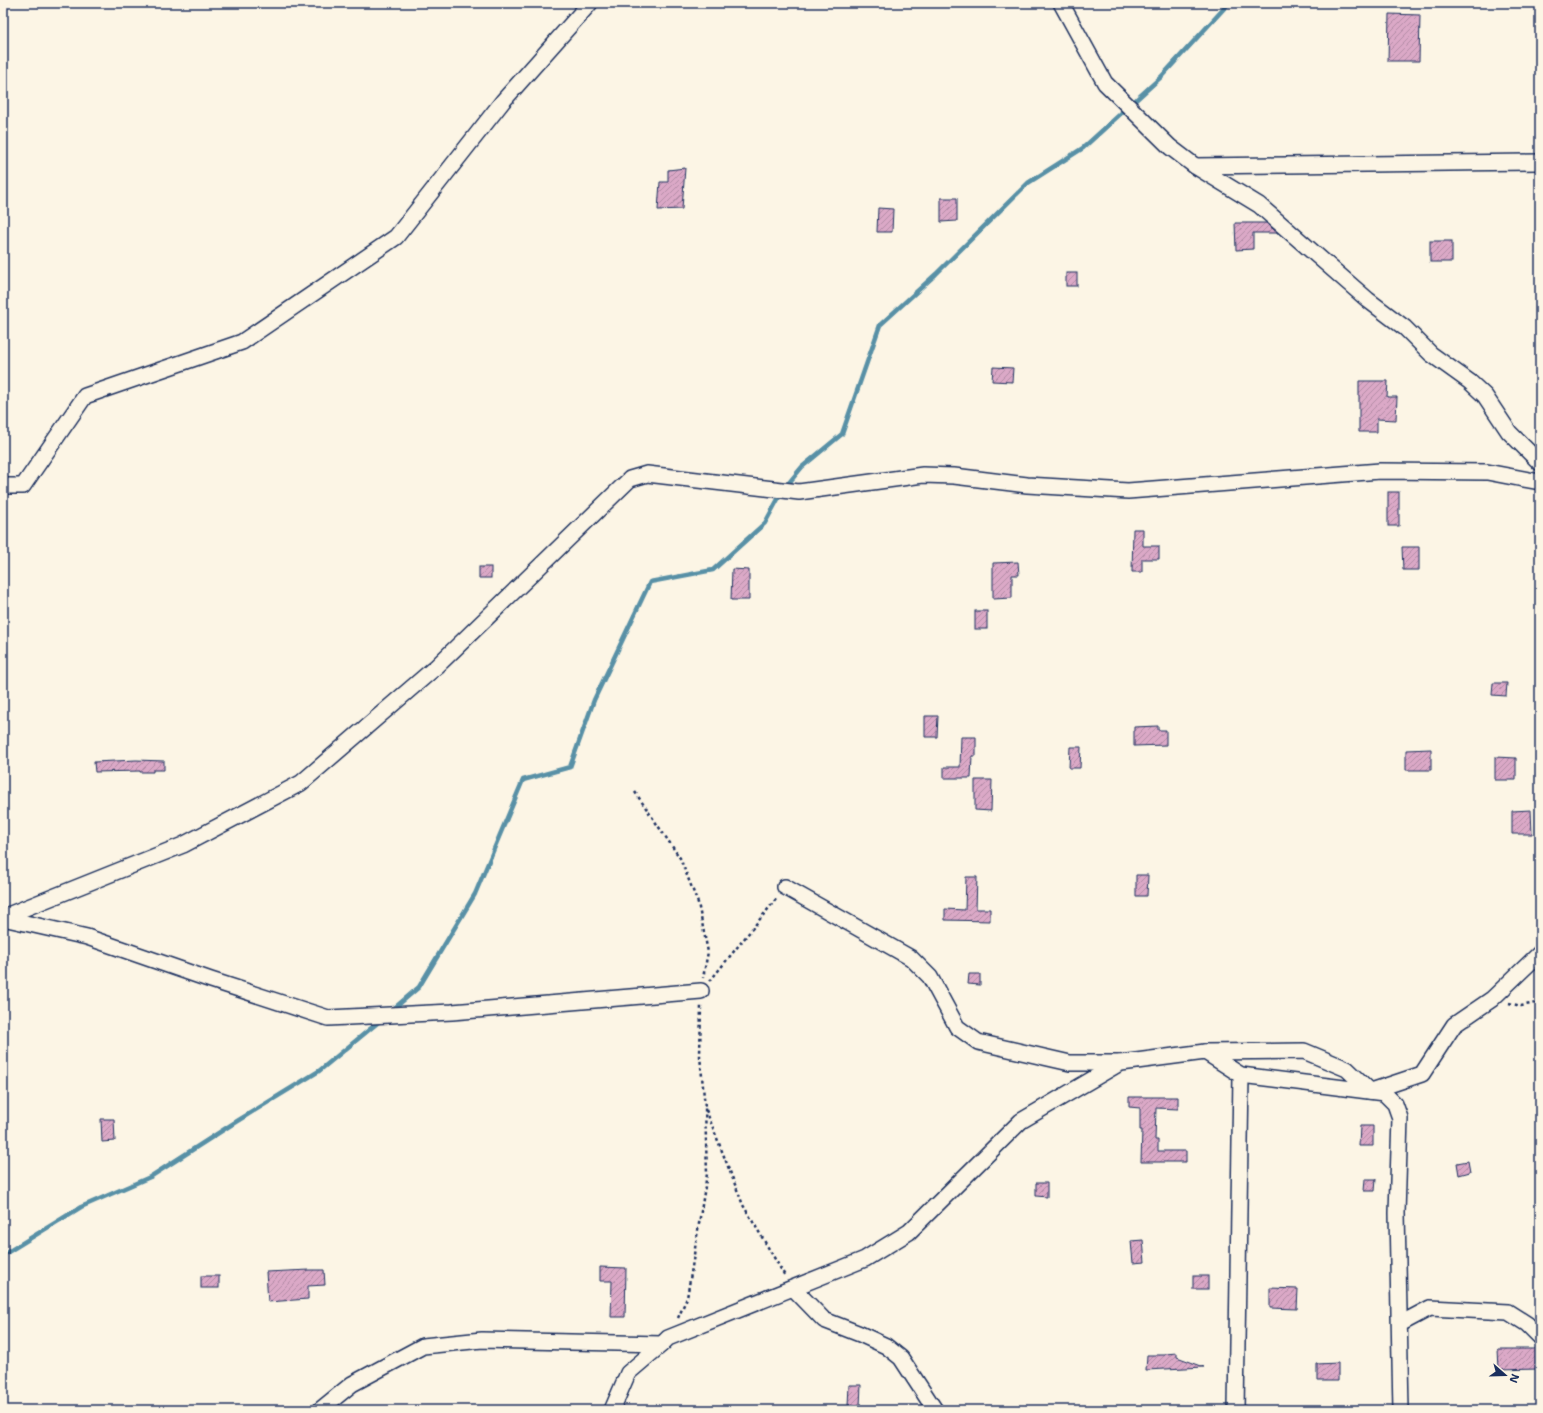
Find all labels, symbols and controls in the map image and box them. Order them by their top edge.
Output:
north arrow [1485,1355,1525,1395]
text: N [1505,1372,1522,1385]

